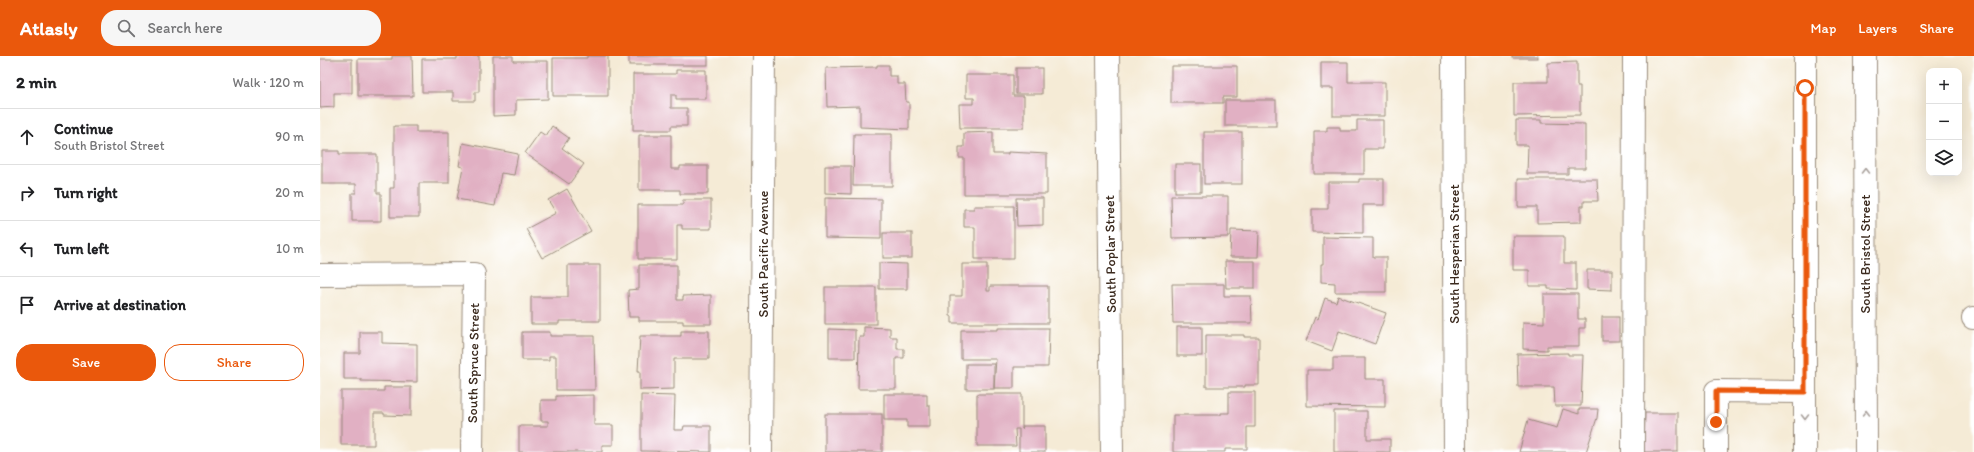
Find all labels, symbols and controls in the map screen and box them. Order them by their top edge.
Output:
search box [101,10,381,46]
text: Atlasly [20,17,77,40]
icon: search [115,17,137,39]
text: Search here [147,19,223,37]
text: Map [1811,20,1836,37]
text: Layers [1858,20,1897,37]
text: Share [1919,20,1954,37]
map controls [1926,68,1962,176]
button: + [1926,68,1962,104]
text: 2 min [16,72,56,92]
text: Walk · 120 m [233,75,304,90]
route start [1796,79,1814,97]
button: − [1926,104,1962,140]
text: Continue [54,120,113,138]
icon: ahead [16,126,38,148]
text: 90 m [275,129,304,144]
text: South Bristol Street [54,138,165,153]
button: layers [1926,140,1962,176]
one-way arrow [1861,168,1869,174]
icon: right [16,182,38,204]
text: Turn right [54,184,118,202]
street label: South Hesperian Street [1446,184,1463,324]
text: 20 m [275,185,304,200]
street label: South Pacific Avenue [755,190,772,317]
street label: South Bristol Street [1857,194,1874,314]
street label: South Poplar Street [1101,195,1120,313]
icon: left [16,238,38,260]
text: Turn left [54,240,109,258]
text: 10 m [276,241,304,256]
icon: arrive [16,294,38,316]
text: Arrive at destination [54,296,186,314]
street label: South Spruce Street [464,303,483,423]
button: Save [16,344,156,381]
button: Share [164,344,304,381]
one-way arrow [1862,410,1870,416]
route end [1707,413,1725,431]
one-way arrow [1801,414,1809,420]

